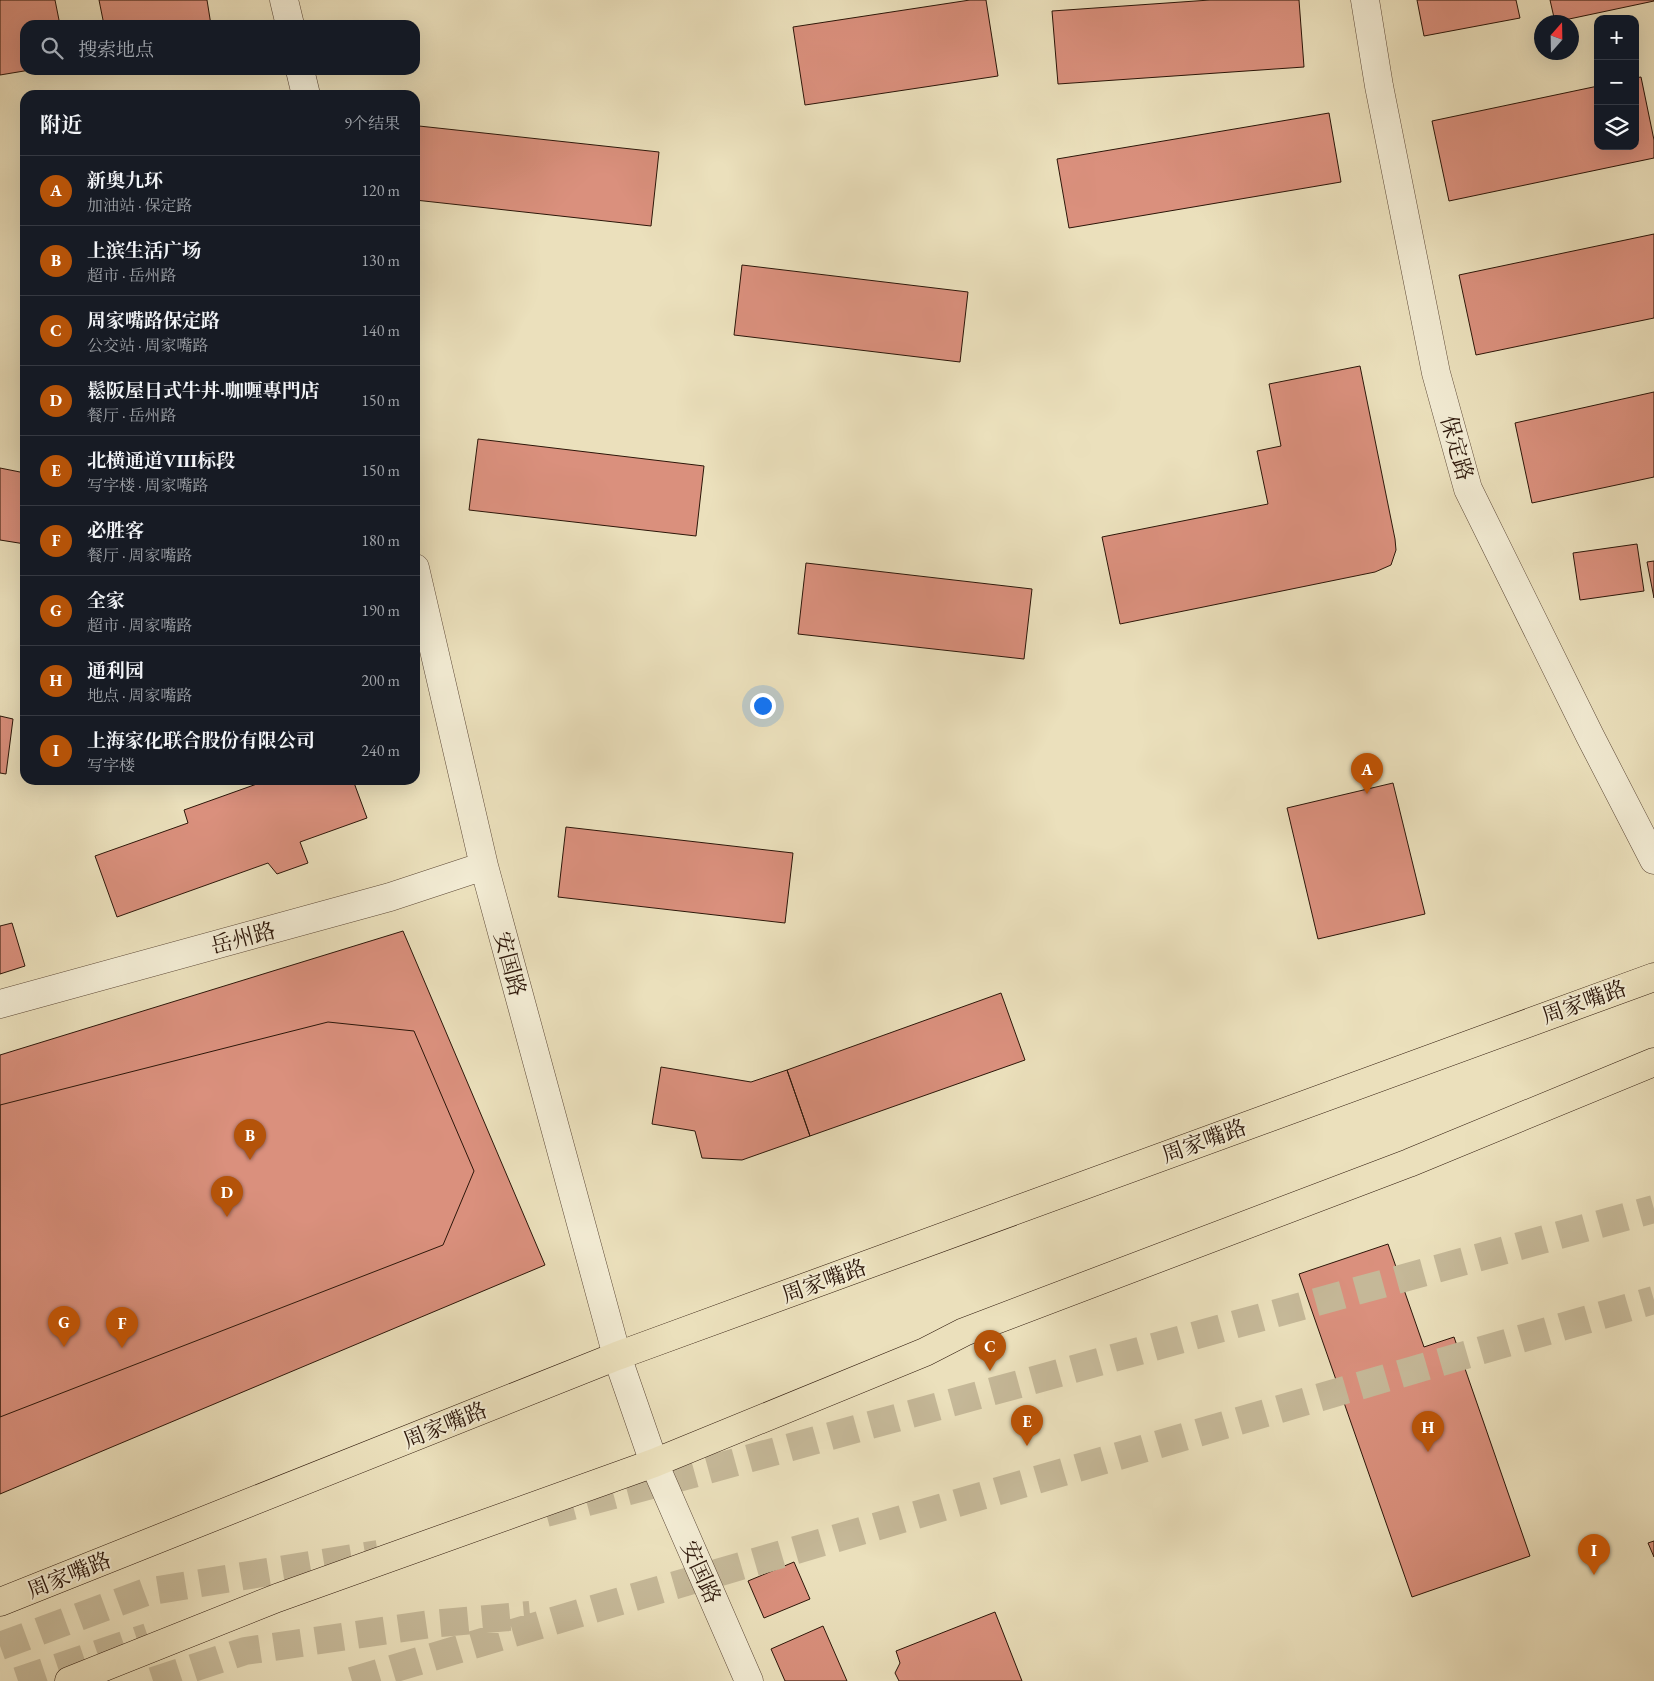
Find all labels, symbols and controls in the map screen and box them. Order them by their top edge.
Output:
north arrow [1534,15,1579,60]
map controls [1594,15,1639,150]
button: + [1594,15,1639,60]
search box [20,20,420,75]
icon: search [38,34,66,62]
text: 搜索地点 [78,37,154,62]
button: − [1594,60,1639,105]
button: layers [1594,105,1639,150]
text: 附近 [40,111,82,138]
text: 9个结果 [344,113,400,134]
text: 新奥九环 [87,168,163,193]
text: A [50,180,62,201]
text: 120 m [361,180,400,201]
text: 加油站 · 保定路 [87,195,193,216]
text: 上滨生活广场 [87,238,201,263]
text: B [51,250,61,271]
text: 130 m [361,250,400,271]
text: 超市 · 岳州路 [87,265,177,286]
text: 周家嘴路保定路 [87,308,220,333]
text: C [50,320,62,341]
text: 140 m [361,320,400,341]
text: 公交站 · 周家嘴路 [87,335,209,356]
text: 鬆阪屋日式牛丼·咖喱專門店 [87,378,320,403]
text: D [50,390,62,411]
text: 150 m [361,390,400,411]
text: 餐厅 · 岳州路 [87,405,177,426]
street label: 保定路 [1434,412,1480,484]
text: 北横通道VIII标段 [87,448,235,473]
text: E [51,460,61,481]
text: 150 m [361,460,400,481]
text: 写字楼 · 周家嘴路 [87,475,209,496]
text: 必胜客 [87,518,144,543]
text: F [52,530,60,551]
text: 180 m [361,530,400,551]
text: 餐厅 · 周家嘴路 [87,545,193,566]
text: 全家 [87,588,125,613]
text: G [50,600,62,621]
text: 190 m [361,600,400,621]
text: 超市 · 周家嘴路 [87,615,193,636]
text: 通利园 [87,658,144,683]
text: H [50,670,62,691]
text: 200 m [361,670,400,691]
text: 地点 · 周家嘴路 [87,685,193,706]
your location [750,693,776,719]
text: 上海家化联合股份有限公司 [87,728,315,753]
text: I [53,740,59,761]
text: 240 m [361,740,400,761]
pin: A [1351,753,1383,794]
text: 写字楼 [87,755,135,776]
street label: 岳州路 [207,915,279,961]
street label: 安国路 [487,928,533,1000]
street label: 周家嘴路 [1538,973,1630,1031]
street label: 周家嘴路 [1158,1112,1250,1170]
pin: B [234,1119,266,1160]
pin: D [211,1176,243,1217]
street label: 周家嘴路 [778,1252,870,1310]
pin: G [48,1306,80,1347]
pin: F [106,1307,138,1348]
pin: C [974,1330,1006,1371]
street label: 周家嘴路 [399,1395,491,1455]
pin: E [1011,1405,1043,1446]
pin: H [1412,1411,1444,1452]
pin: I [1578,1534,1610,1575]
street label: 安国路 [674,1536,728,1608]
street label: 周家嘴路 [23,1545,115,1605]

